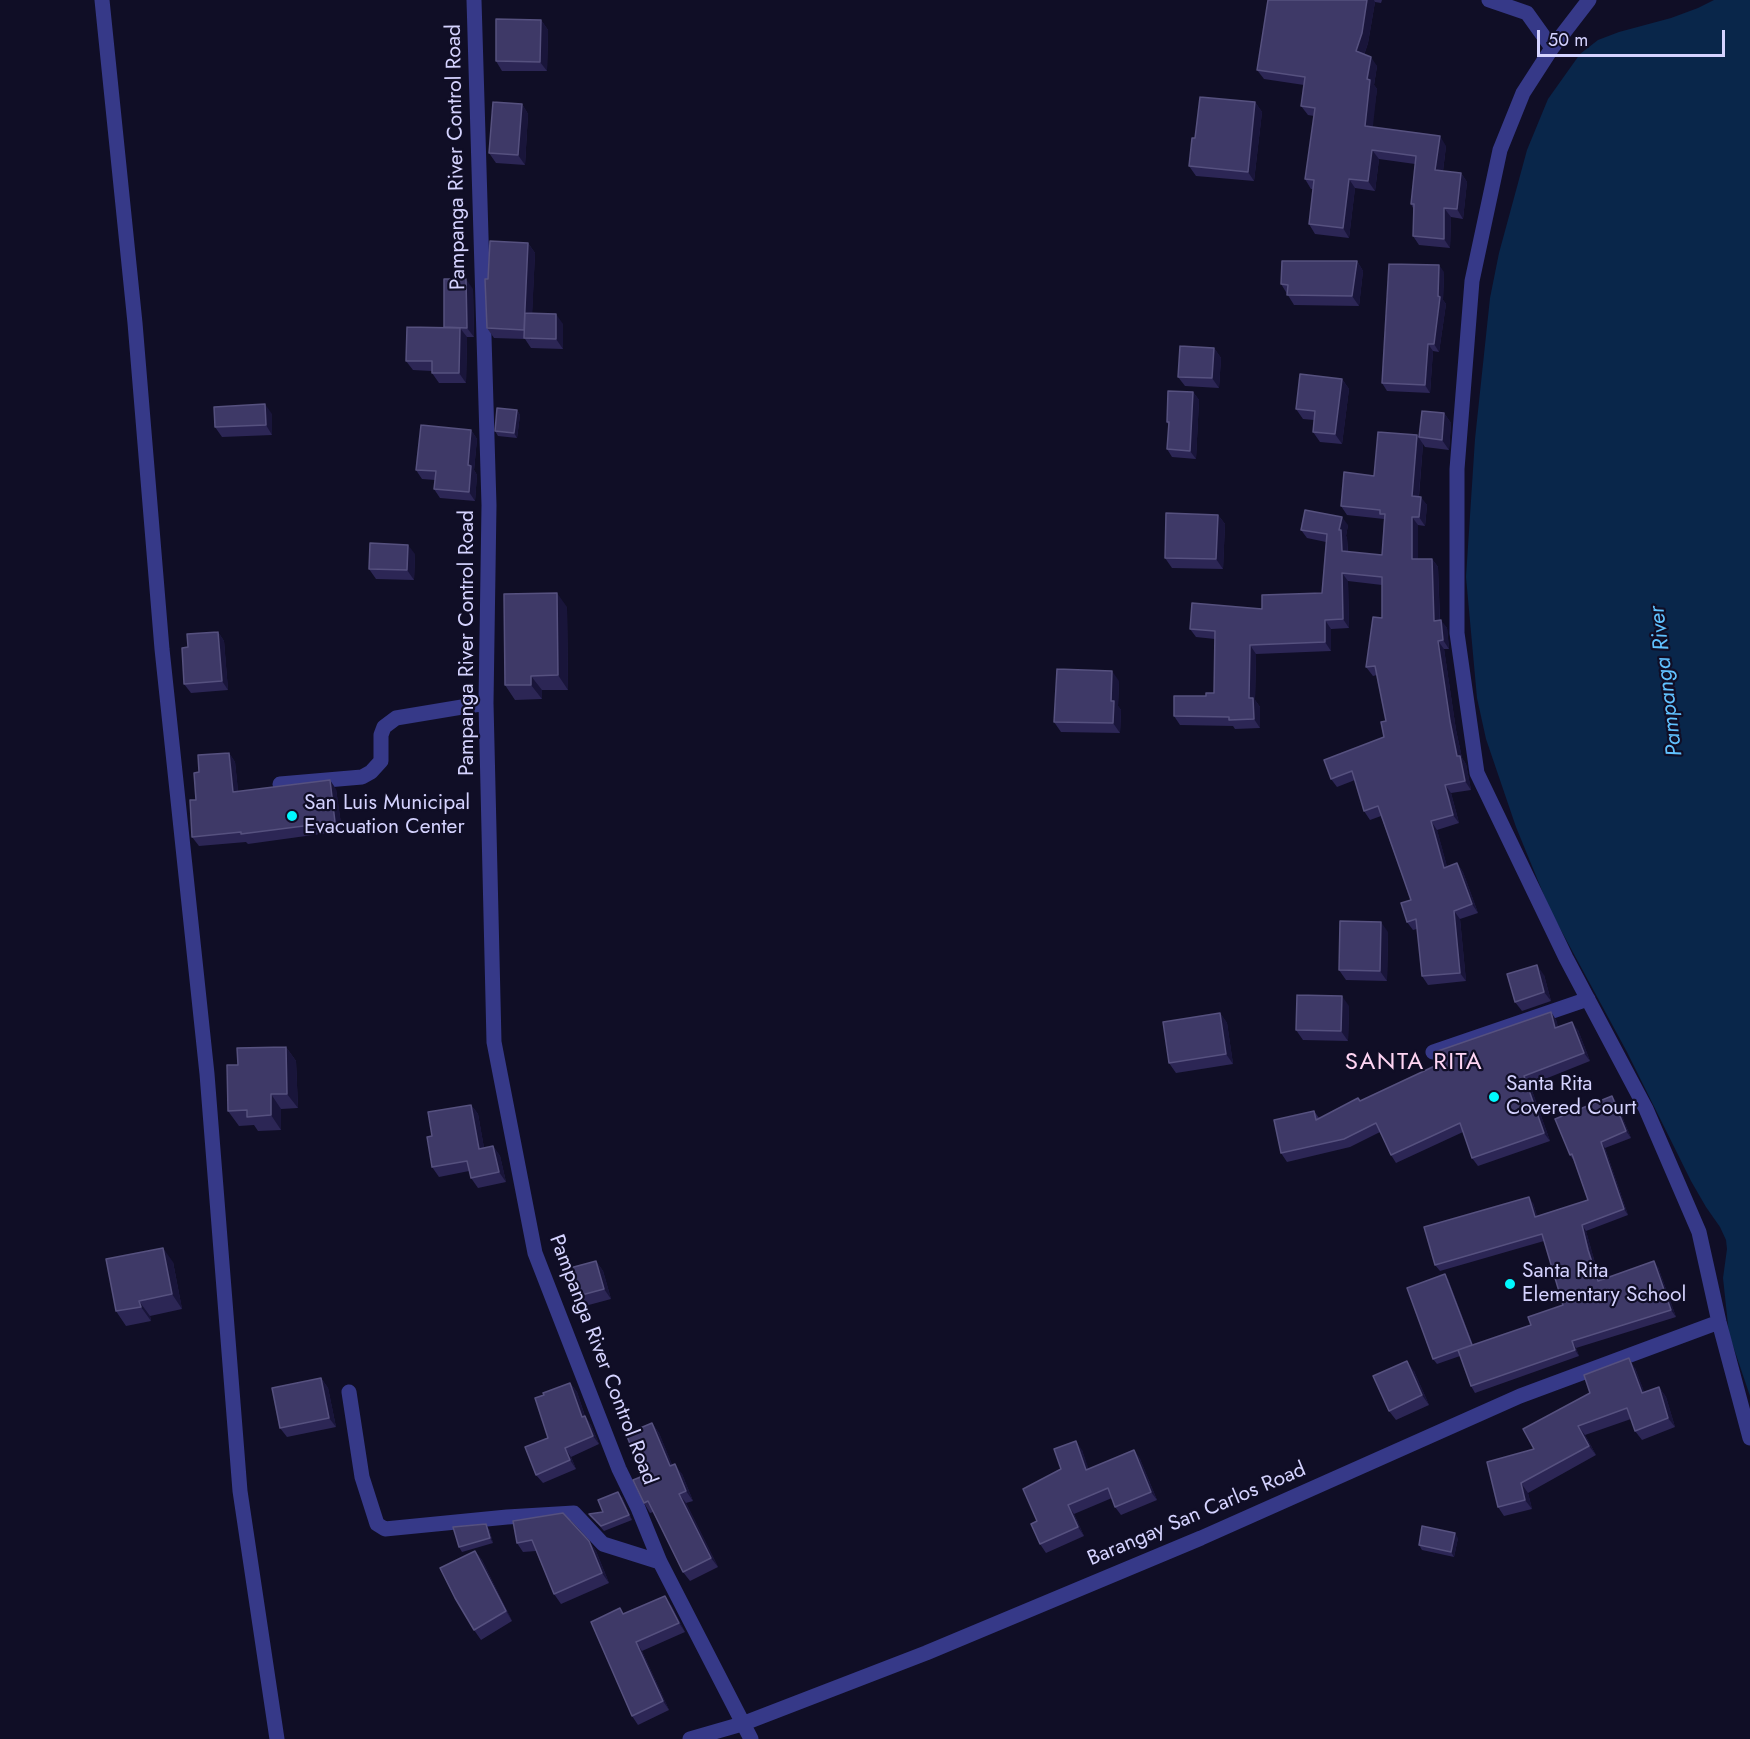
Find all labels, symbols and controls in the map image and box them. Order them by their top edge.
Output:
scale bar [1540,18,1728,56]
street label: Pampanga River Control Road [442,24,472,290]
text: 50 m [1548,27,1588,53]
street label: Pampanga River Control Road [455,510,481,776]
water label: Pampanga River [1645,604,1689,758]
place label: San Luis Municipal Evacuation Center [304,791,470,841]
marker: San Luis Municipal Evacuation Center [285,809,299,823]
district label: SANTA RITA [1345,1049,1483,1077]
place label: Santa Rita Covered Court [1506,1072,1636,1122]
marker: Santa Rita Covered Court [1487,1090,1501,1104]
street label: Pampanga River Control Road [543,1231,661,1489]
place label: Santa Rita Elementary School [1522,1259,1686,1309]
marker: Santa Rita Elementary School [1503,1277,1517,1291]
street label: Barangay San Carlos Road [1084,1458,1310,1572]

